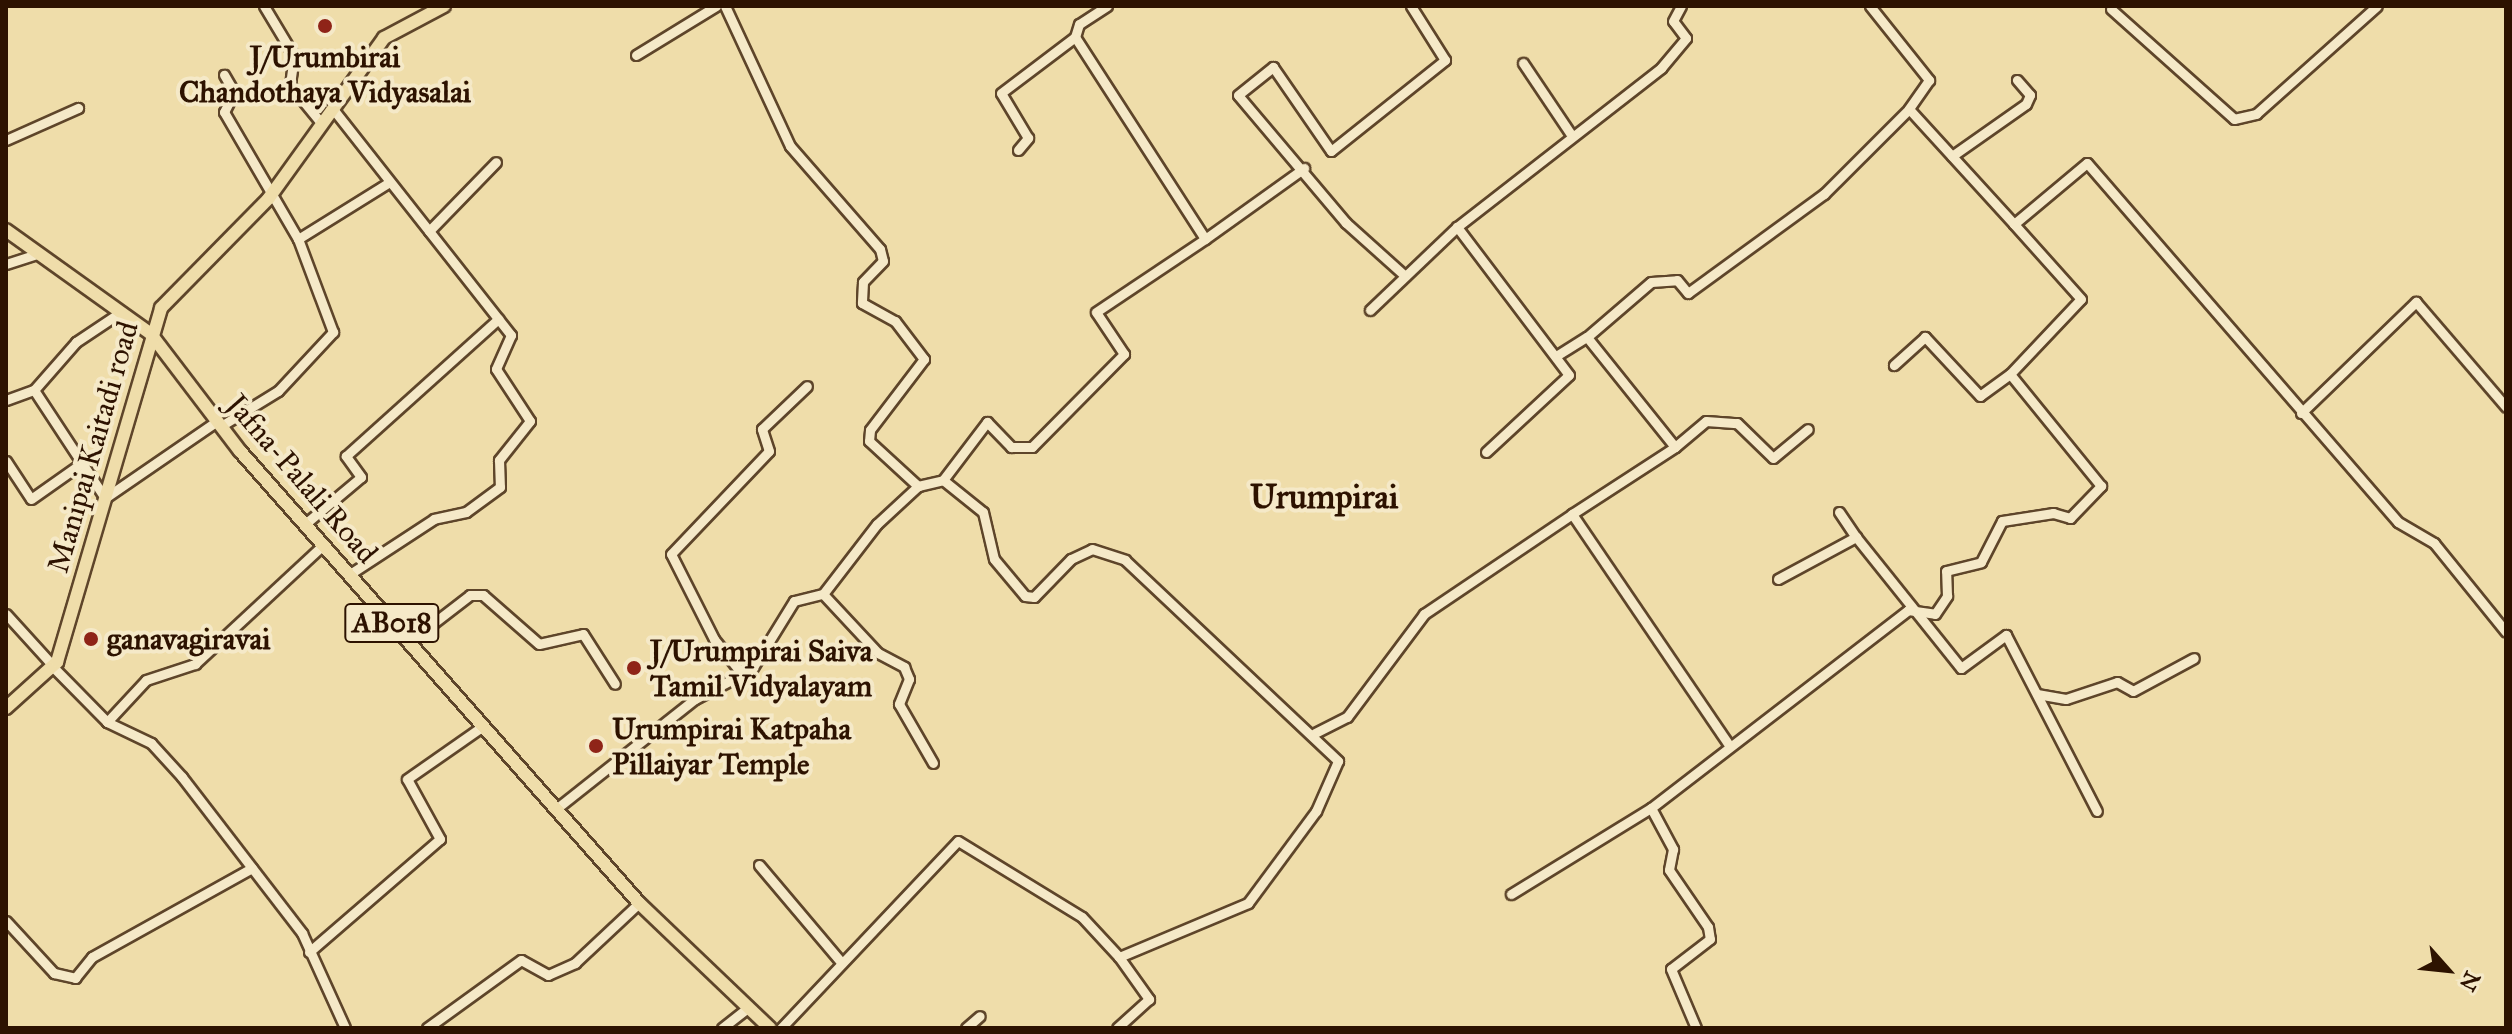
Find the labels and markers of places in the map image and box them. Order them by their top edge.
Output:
marker: J/Urumbirai Chandothaya Vidyasalai [316,17,334,35]
place label: J/Urumbirai Chandothaya Vidyasalai [179,39,471,110]
place label: ganavagiravai [107,621,270,657]
marker: ganavagiravai [82,630,100,648]
place label: J/Urumpirai Saiva Tamil Vidyalayam [650,633,872,704]
marker: J/Urumpirai Saiva Tamil Vidyalayam [625,659,643,677]
place label: Urumpirai Katpaha Pillaiyar Temple [612,711,851,782]
marker: Urumpirai Katpaha Pillaiyar Temple [587,737,605,755]

